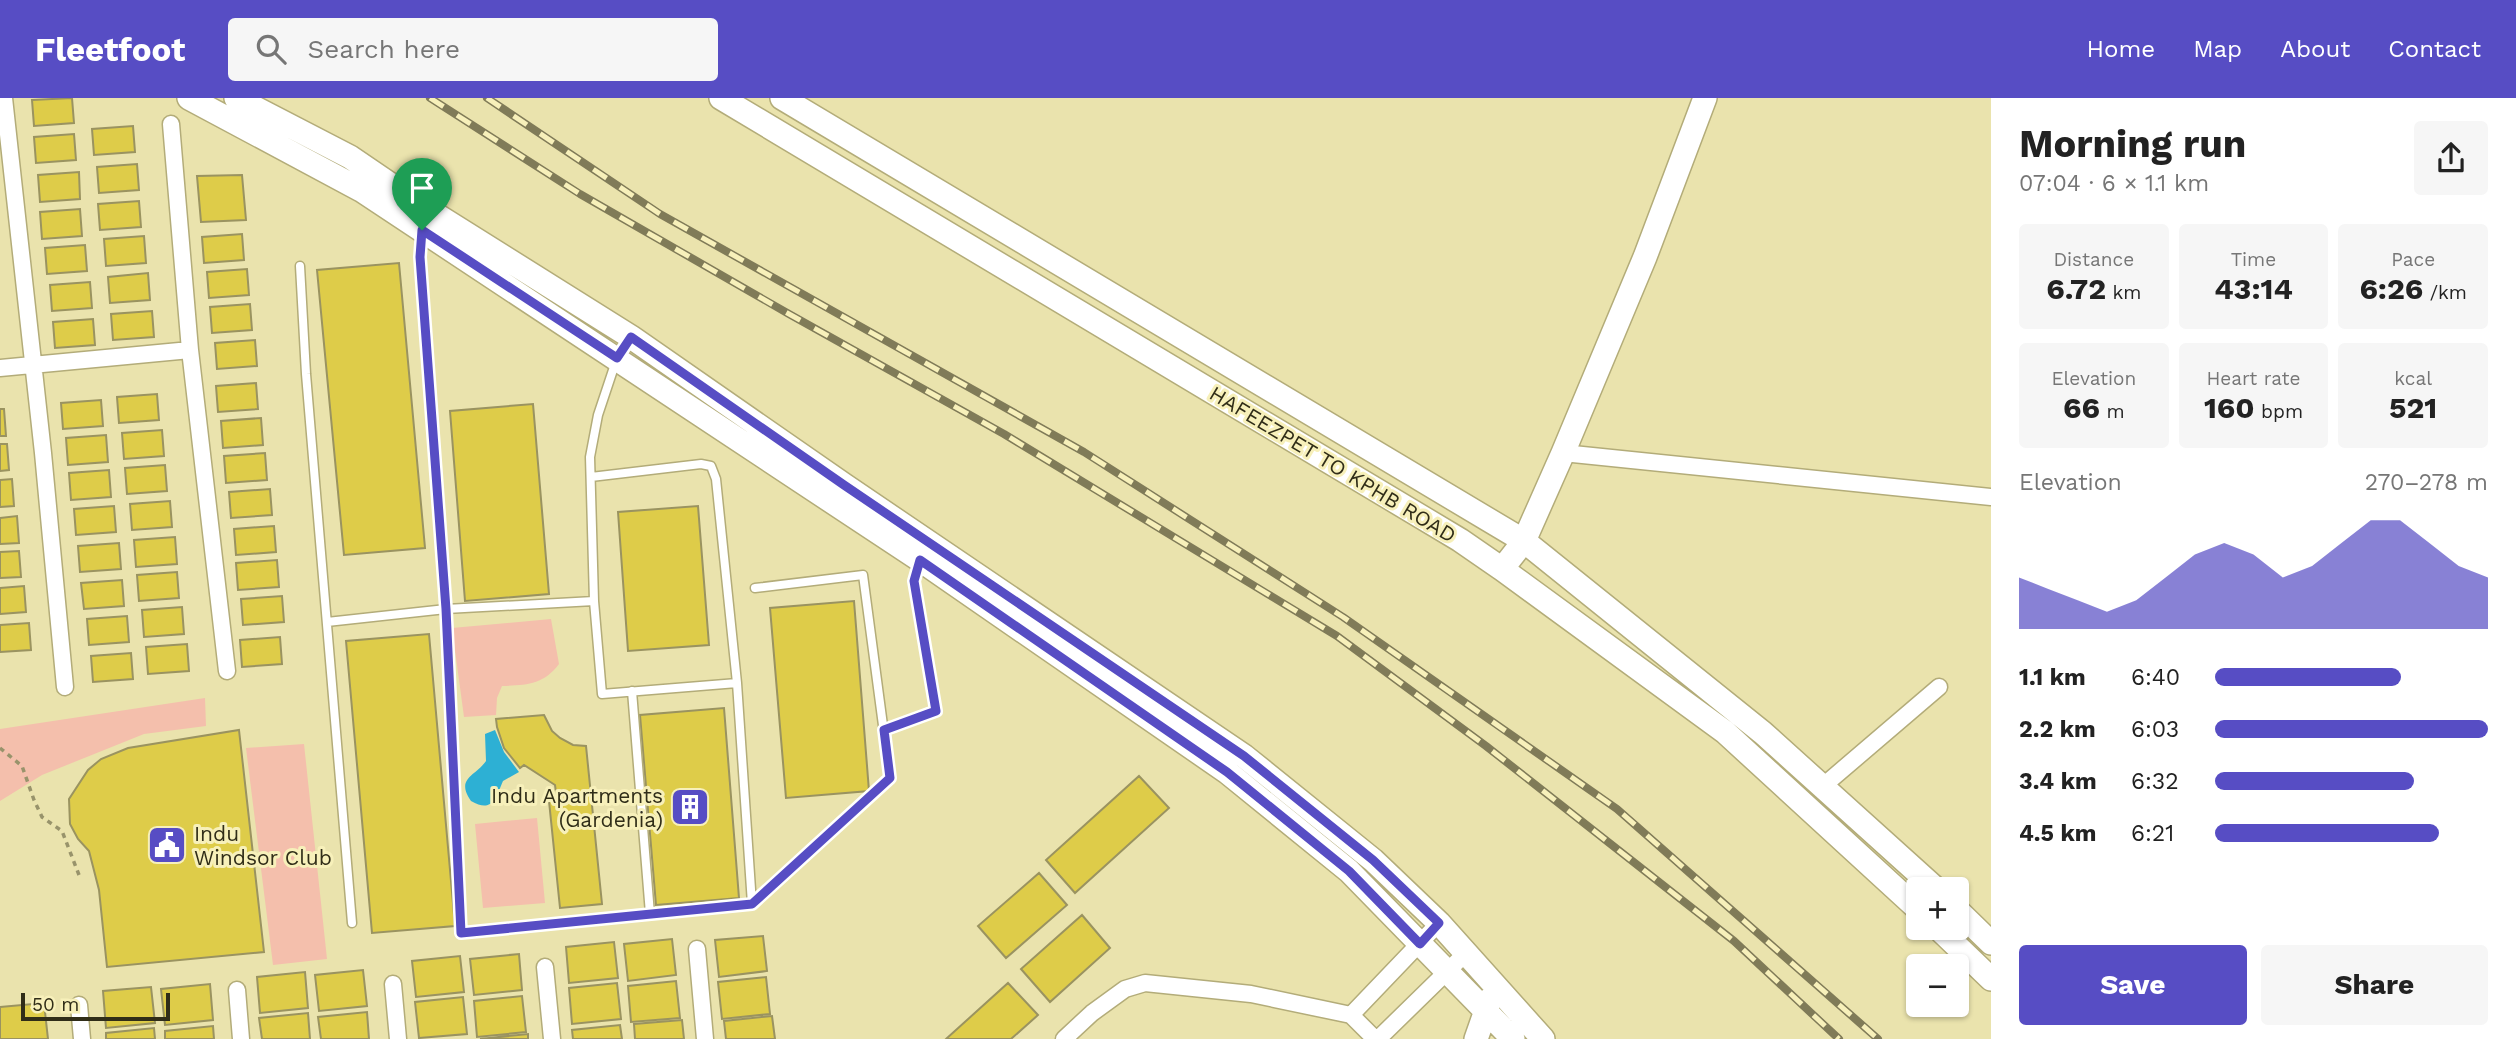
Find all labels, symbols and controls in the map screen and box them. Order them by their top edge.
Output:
search box [228,18,718,81]
text: Fleetfoot [35,30,186,69]
icon: search [252,30,290,68]
text: Search here [308,34,460,64]
text: Home [2087,35,2155,63]
text: Map [2193,35,2242,63]
text: About [2280,35,2350,63]
text: Contact [2388,35,2481,63]
button: share [2414,121,2488,195]
text: Morning run [2019,122,2246,166]
pin [392,158,452,230]
icon: arrive [403,169,441,207]
text: 07:04 · 6 × 1.1 km [2019,170,2209,197]
text: Distance [2053,248,2134,271]
text: Time [2231,248,2276,271]
text: Pace [2391,248,2435,271]
text: 6.72 [2046,271,2106,306]
text: 43:14 [2214,271,2293,306]
text: 6:26 [2359,271,2423,306]
text: km [2106,281,2141,304]
text: /km [2423,281,2467,304]
text: Elevation [2051,367,2136,390]
text: Heart rate [2207,367,2300,390]
text: kcal [2394,367,2432,390]
street label: HAFEEZPET TO KPHB ROAD [1205,380,1461,548]
text: 66 [2063,390,2100,425]
text: 160 [2204,390,2255,425]
text: 521 [2389,390,2437,425]
text: m [2100,400,2125,423]
text: bpm [2255,400,2303,423]
text: Elevation [2019,469,2122,496]
text: 270–278 m [2365,469,2488,496]
text: 1.1 km [2019,664,2086,691]
text: 6:40 [2131,664,2180,691]
text: 2.2 km [2019,716,2096,743]
text: 6:03 [2131,716,2179,743]
text: 3.4 km [2019,768,2097,795]
text: 6:32 [2131,768,2179,795]
place label: Indu Apartments (Gardenia) [491,783,663,832]
building icon: Indu Apartments (Gardenia) [669,786,711,828]
text: 4.5 km [2019,820,2096,847]
text: 6:21 [2131,820,2174,847]
place label: Indu Windsor Club [194,821,332,870]
public building icon: Indu Windsor Club [146,824,188,866]
map controls [1906,877,1969,1017]
button: + [1906,877,1969,940]
button: Save [2019,945,2247,1025]
button: Share [2261,945,2488,1025]
button: − [1906,954,1969,1017]
scale bar [21,990,170,1022]
text: 50 m [32,993,79,1016]

